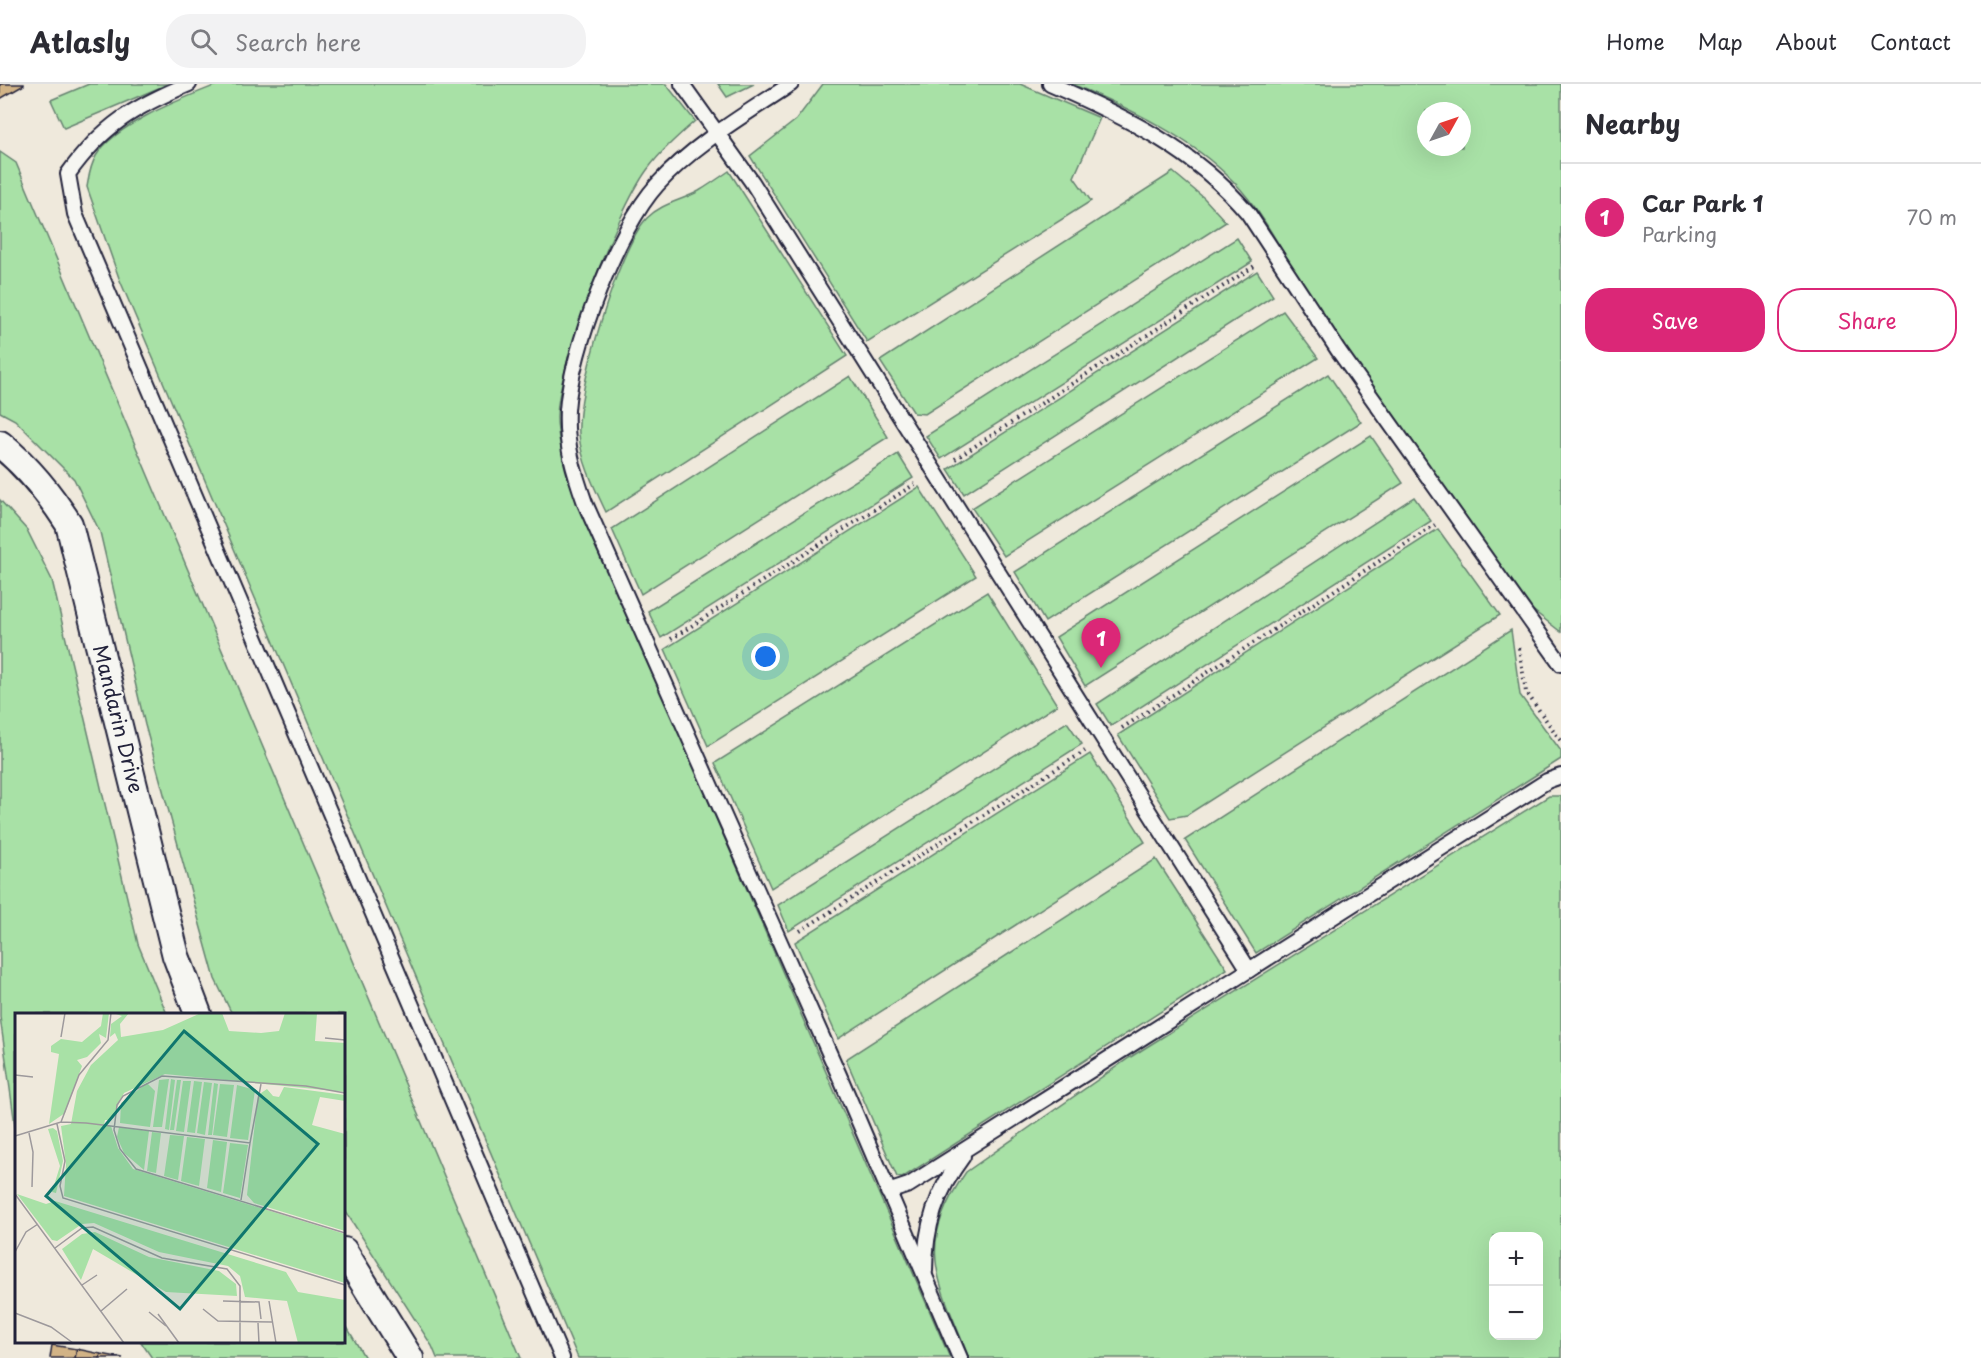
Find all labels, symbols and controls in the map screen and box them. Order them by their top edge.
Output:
search box [166,14,586,68]
text: Atlasly [30,20,130,63]
icon: search [187,25,220,58]
text: Search here [235,25,361,58]
text: Home [1606,25,1665,57]
text: Map [1698,25,1743,57]
text: About [1776,25,1837,57]
text: Contact [1870,25,1951,57]
north arrow [1417,102,1471,156]
text: Nearby [1585,104,1680,143]
text: Car Park 1 [1642,186,1763,219]
text: 1 [1600,202,1609,232]
text: 70 m [1907,202,1957,232]
text: Parking [1642,219,1717,249]
button: Save [1585,288,1765,352]
button: Share [1777,288,1957,352]
pin: 1 [1082,618,1120,668]
street label: Mandarin Drive [86,642,152,796]
your location [751,642,780,671]
inset map [15,1013,345,1343]
map controls [1489,1232,1543,1340]
button: + [1489,1232,1543,1286]
button: − [1489,1286,1543,1340]

